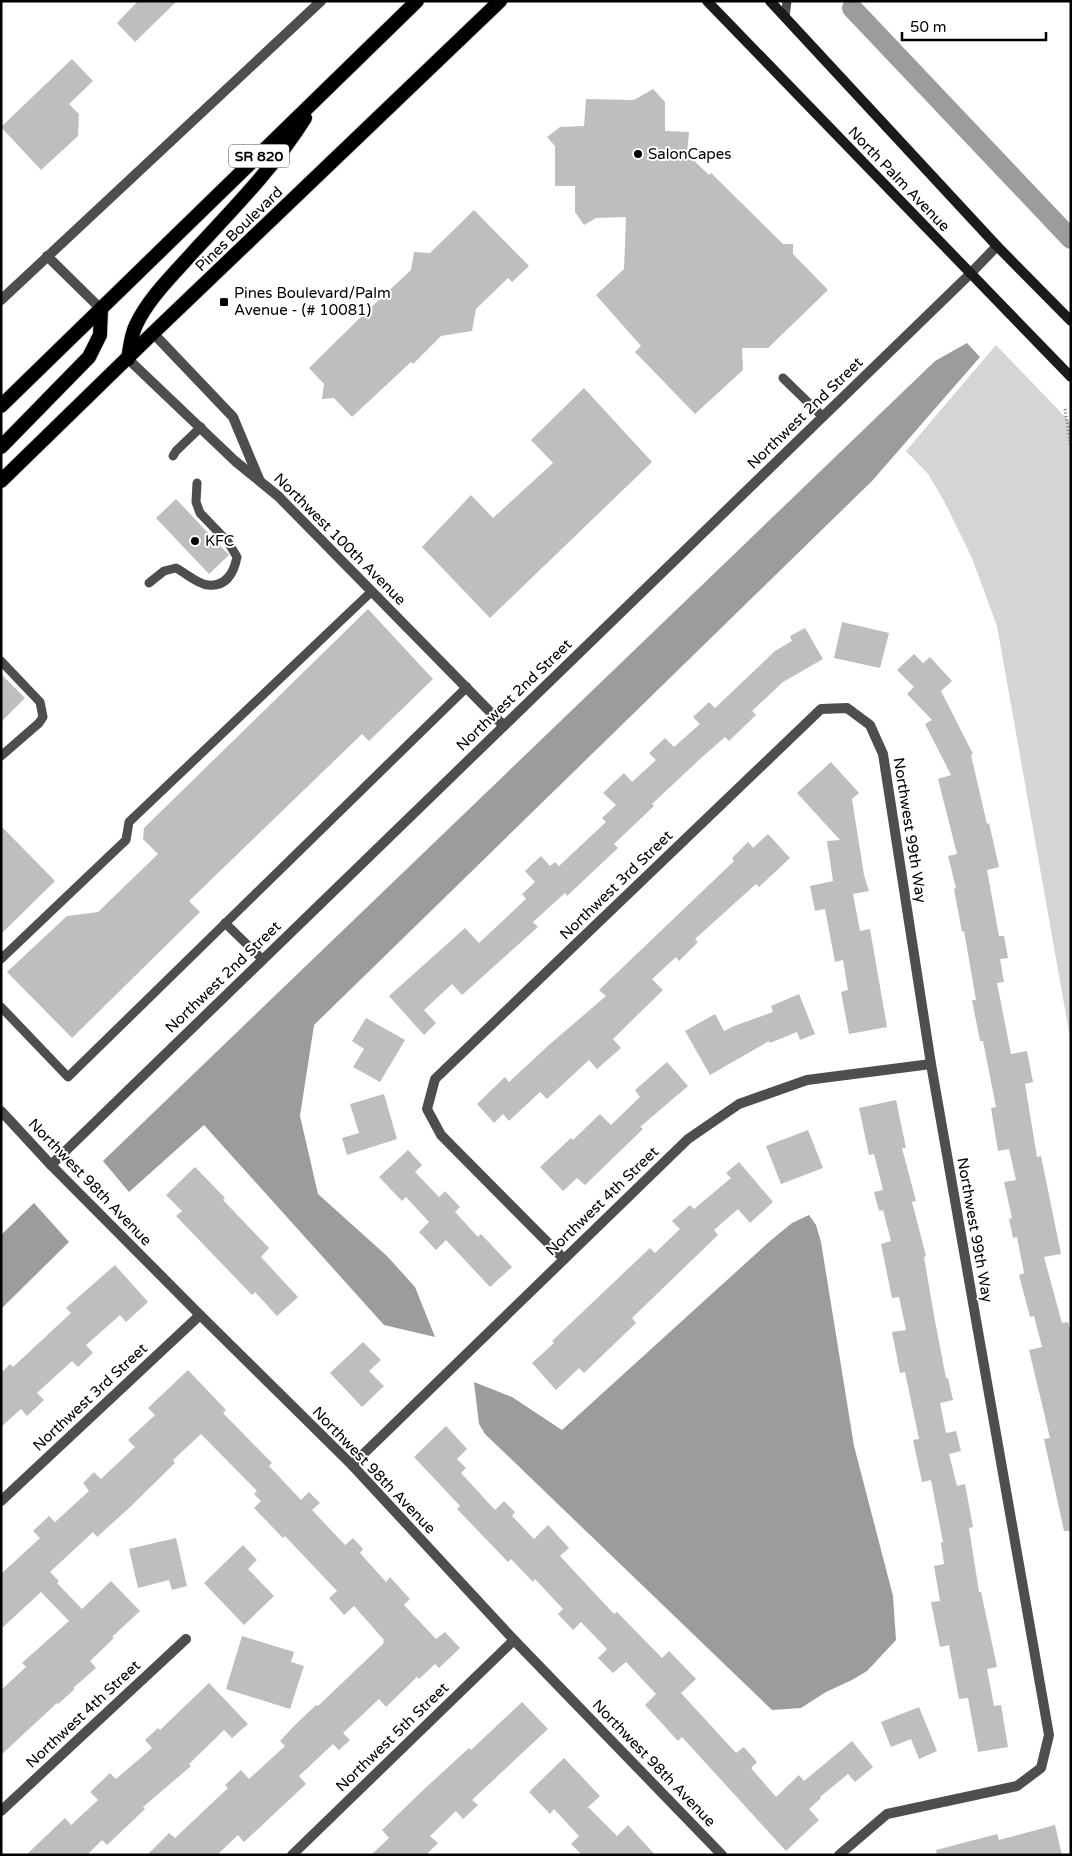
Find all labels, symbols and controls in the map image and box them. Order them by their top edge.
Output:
scale bar [902,10,1046,42]
text: 50 m [910,18,947,36]
street label: North Palm Avenue [844,123,954,235]
road number: SR 820 [229,144,289,168]
place label: SalonCapes [648,145,732,163]
marker: SalonCapes [632,148,644,160]
street label: Pines Boulevard [192,183,286,275]
place label: Pines Boulevard/Palm Avenue - (# 10081) [234,284,391,319]
marker: Pines Boulevard/Palm Avenue - (# 10081) [218,296,230,308]
street label: Northwest 2nd Street [744,353,867,473]
street label: Northwest 100th Avenue [270,469,410,609]
place label: KFC [205,532,234,550]
marker: KFC [189,535,201,547]
street label: Northwest 2nd Street [453,635,576,755]
street label: Northwest 99th Way [890,756,930,904]
street label: Northwest 3rd Street [556,826,676,943]
street label: Northwest 2nd Street [162,917,285,1037]
street label: Northwest 98th Avenue [25,1115,155,1249]
street label: Northwest 4th Street [542,1142,662,1259]
street label: Northwest 99th Way [953,1156,997,1304]
street label: Northwest 3rd Street [29,1339,151,1455]
street label: Northwest 98th Avenue [309,1403,439,1537]
street label: Northwest 4th Street [22,1656,144,1772]
street label: Northwest 5th Street [332,1678,452,1795]
street label: Northwest 98th Avenue [589,1696,719,1830]

